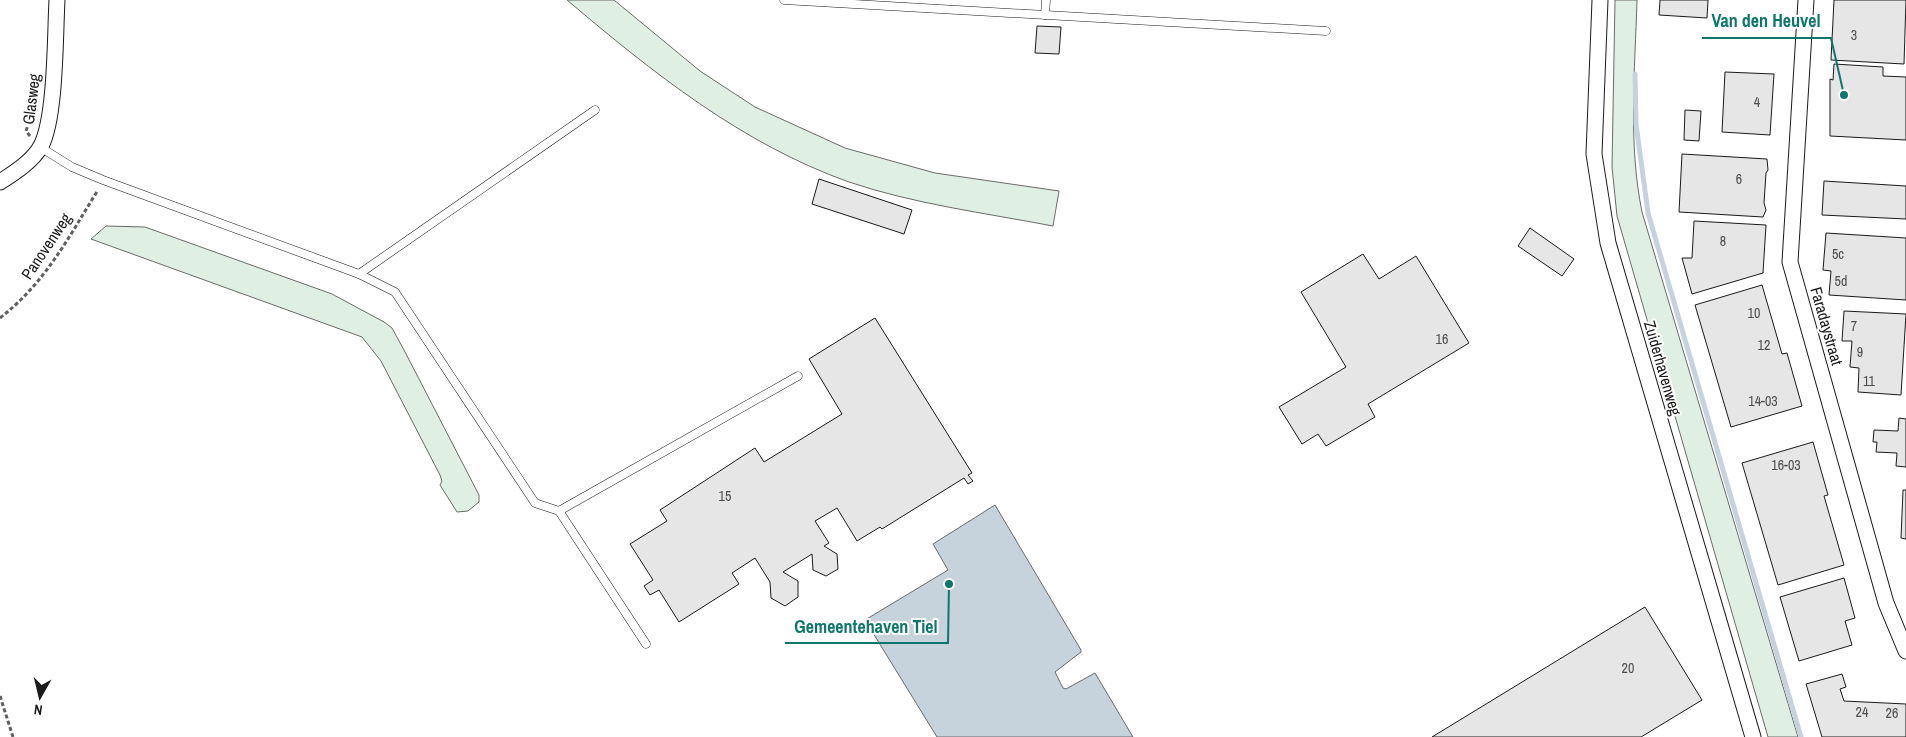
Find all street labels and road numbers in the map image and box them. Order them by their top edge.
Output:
street label: Glasweg [17,72,45,126]
street label: Panovenweg [16,208,77,284]
street label: Faradaystraat [1805,284,1849,368]
street label: Zuiderhavenweg [1639,318,1687,419]

